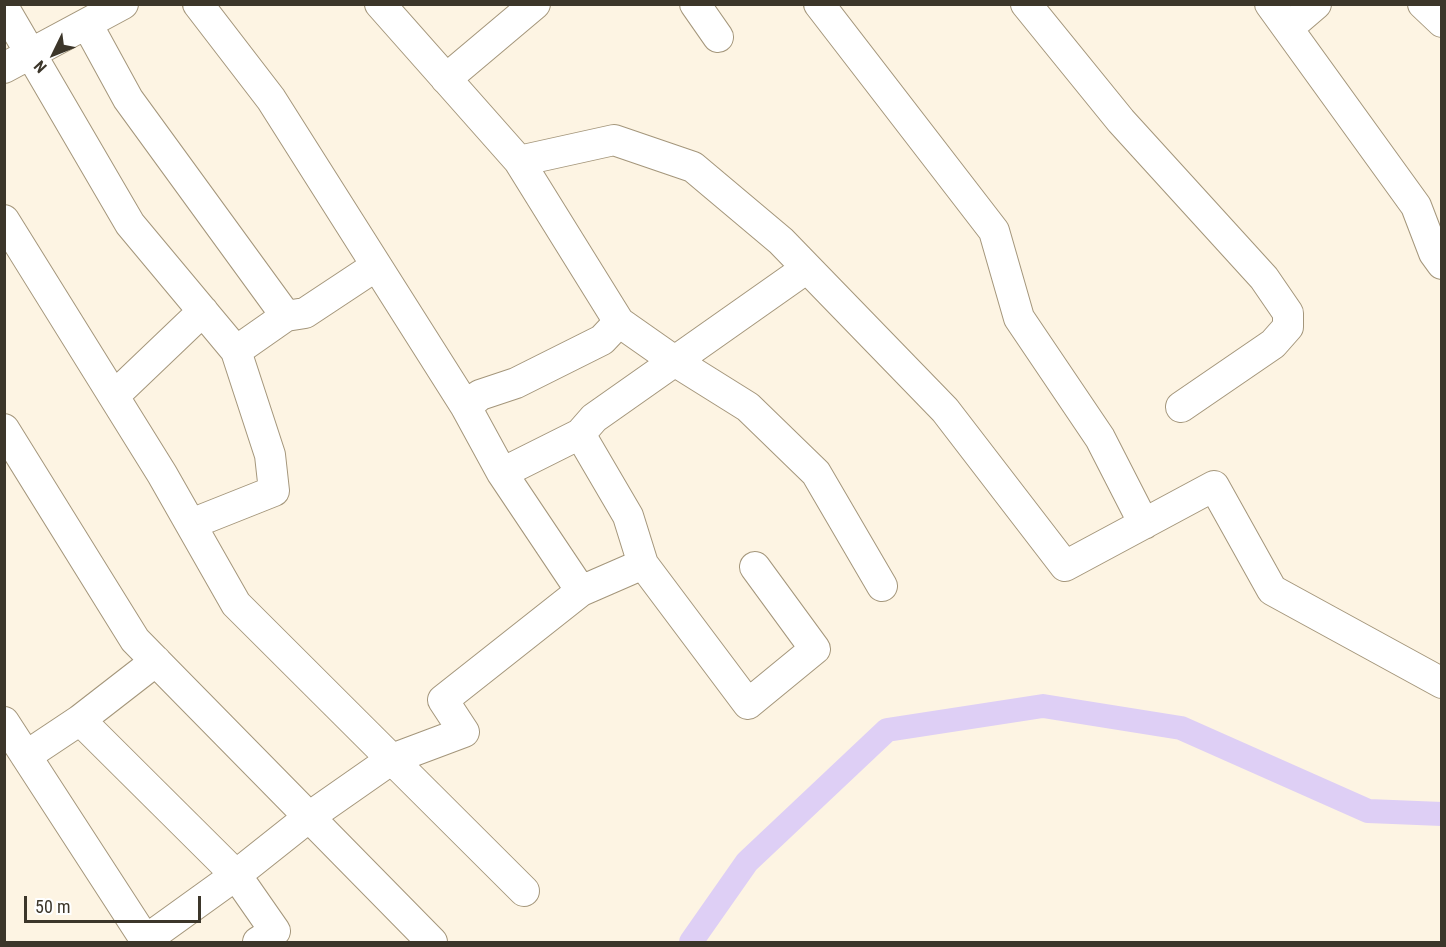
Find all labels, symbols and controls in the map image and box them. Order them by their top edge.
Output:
north arrow [24,24,84,84]
text: N [30,57,51,77]
scale bar [27,884,204,922]
text: 50 m [35,896,70,917]

